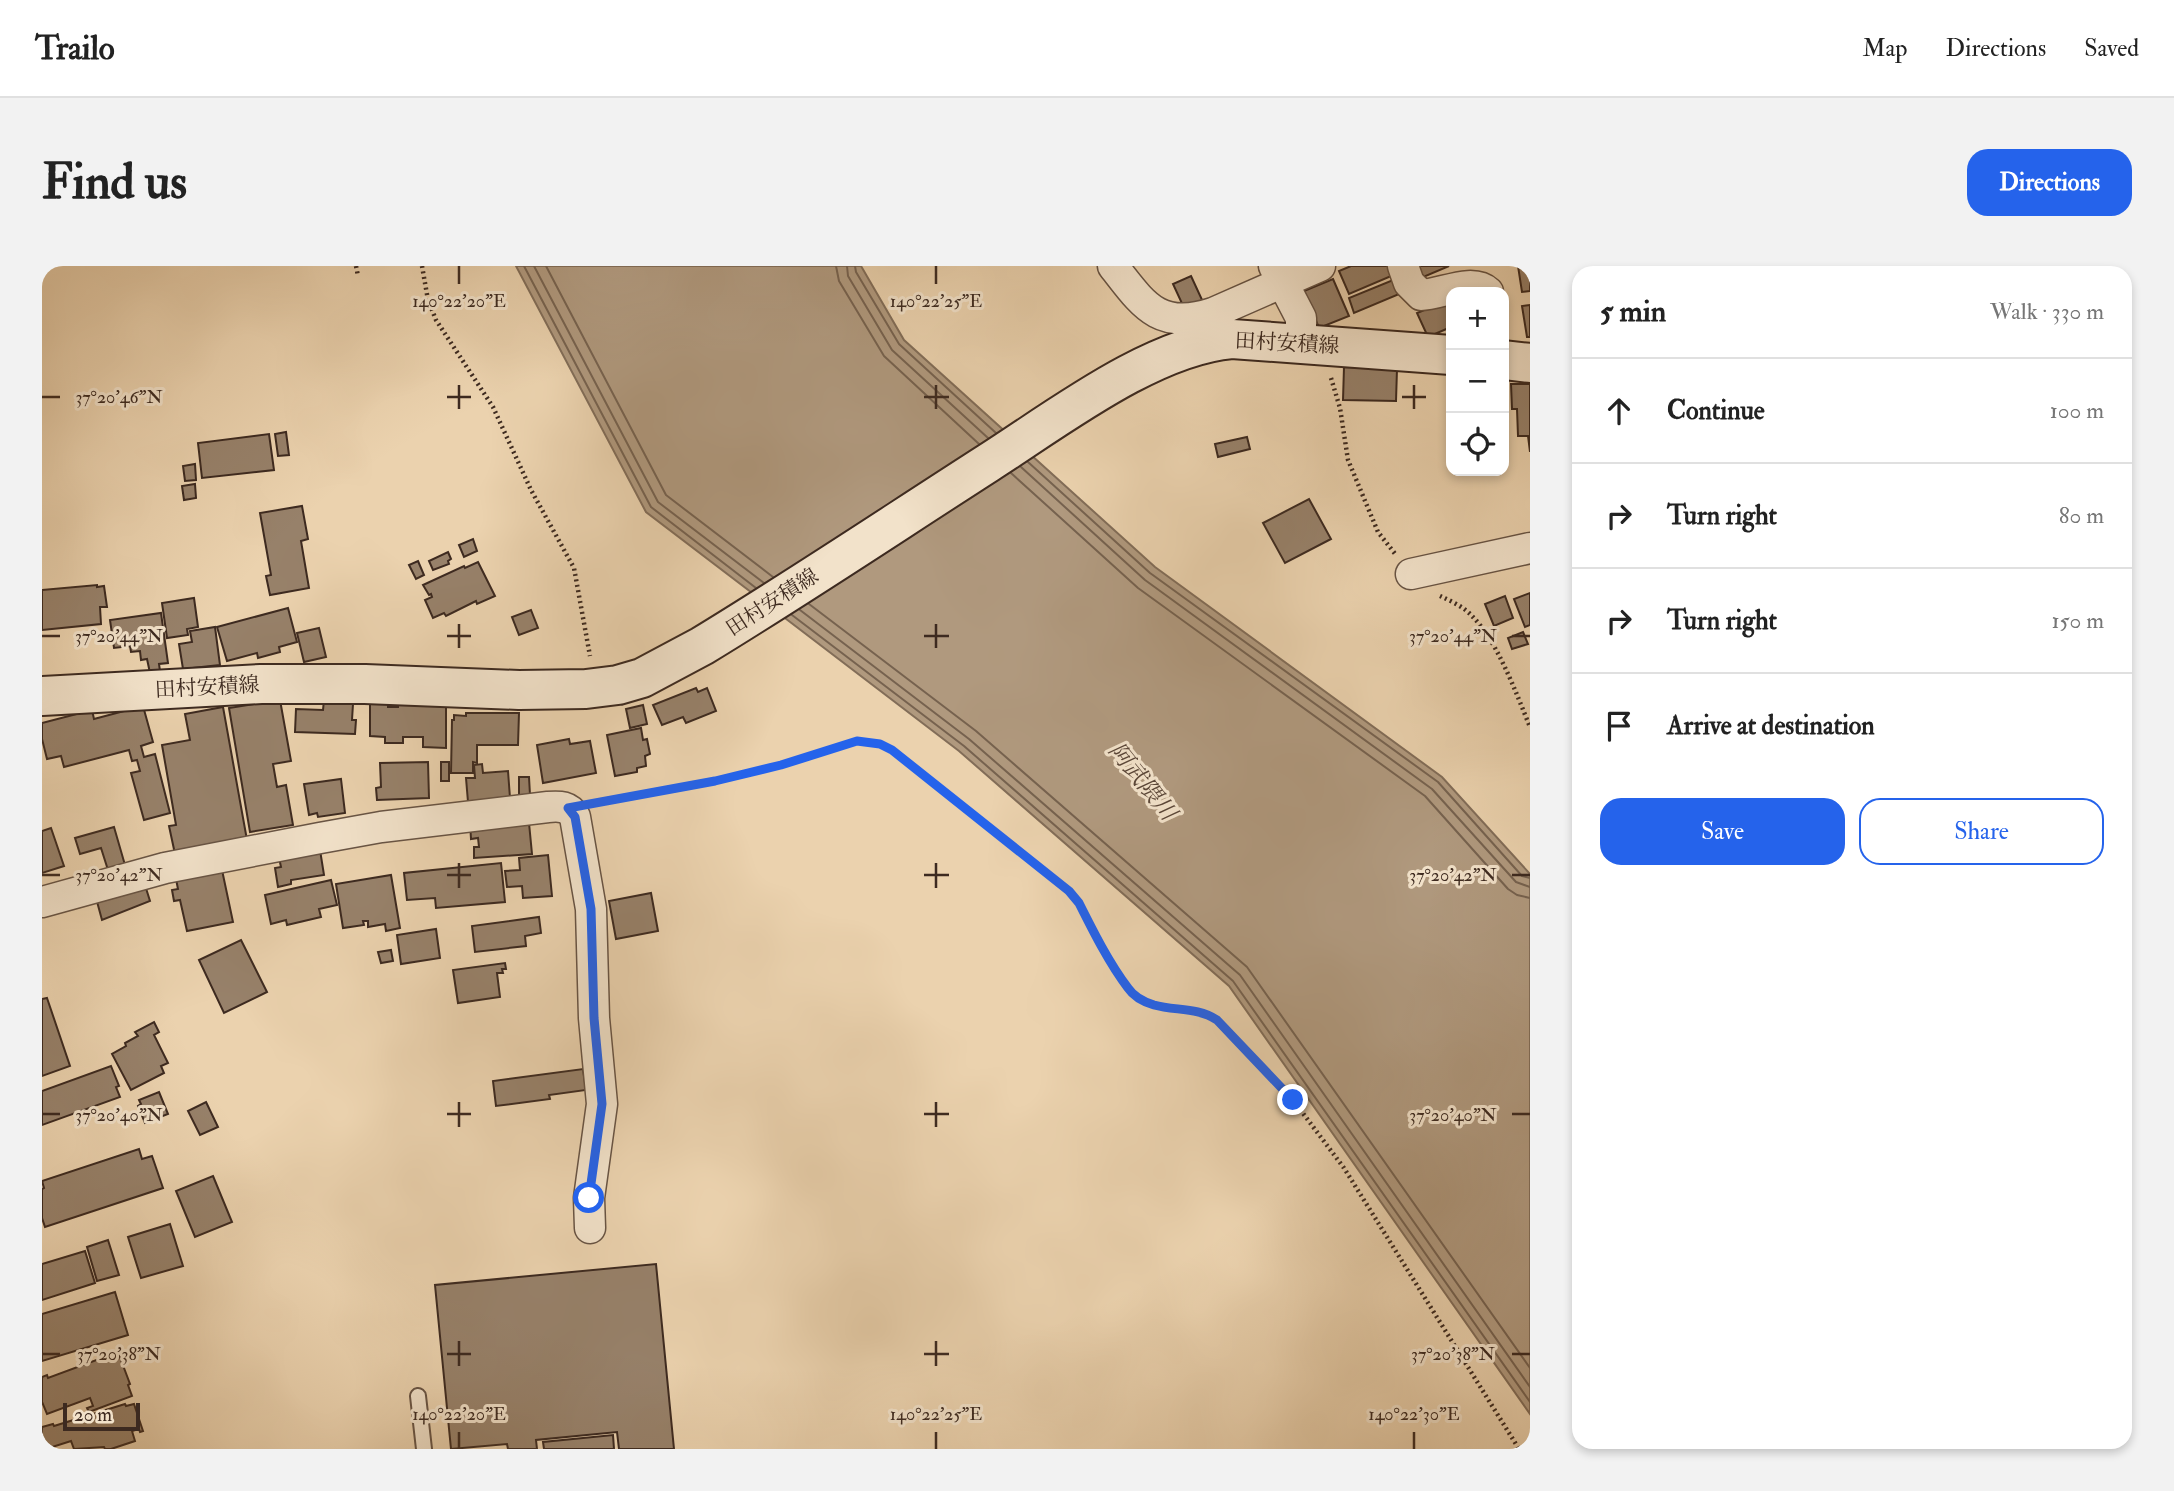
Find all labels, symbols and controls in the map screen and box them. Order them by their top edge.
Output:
text: Trailo [35,28,115,69]
text: Map [1862,33,1907,64]
text: Directions [1945,33,2046,64]
text: Saved [2084,33,2139,64]
button: Directions [1967,149,2132,216]
text: Find us [42,152,187,213]
map controls [1446,287,1509,476]
button: + [1446,287,1509,350]
text: 140°22'20"E [412,290,506,313]
text: 140°22'25"E [890,290,982,313]
text: 5 min [1600,293,1666,330]
text: Walk · 330 m [1990,297,2104,326]
street label: 田村安積線 [1234,327,1340,360]
button: − [1446,350,1509,413]
text: 37°20'46"N [75,386,163,409]
icon: ahead [1600,392,1638,430]
text: Continue [1667,395,1765,427]
text: 100 m [2050,396,2104,425]
button: locate [1446,413,1509,476]
icon: right [1600,497,1638,535]
text: Turn right [1667,500,1777,532]
text: 80 m [2059,501,2104,530]
street label: 田村安積線 [721,563,824,642]
icon: right [1600,602,1638,640]
text: Turn right [1667,605,1777,637]
text: 150 m [2051,606,2104,635]
text: 37°20'44"N [75,625,163,648]
text: 37°20'44"N [1409,625,1497,648]
street label: 田村安積線 [154,671,260,704]
icon: arrive [1600,707,1638,745]
text: Arrive at destination [1667,710,1875,742]
water label: 阿武隈川 [1102,736,1185,829]
button: Save [1600,798,1845,865]
button: Share [1859,798,2104,865]
text: 37°20'42"N [75,864,163,887]
text: 37°20'42"N [1409,864,1497,887]
route end [1277,1084,1308,1115]
text: 37°20'40"N [75,1104,163,1127]
text: 37°20'40"N [1409,1104,1497,1127]
route start [573,1182,604,1213]
text: 37°20'38"N [77,1343,161,1366]
text: 37°20'38"N [1411,1343,1495,1366]
scale bar [63,1400,140,1432]
text: 20 m [74,1403,112,1427]
text: 140°22'20"E [412,1403,506,1426]
text: 140°22'25"E [890,1403,982,1426]
text: 140°22'30"E [1368,1403,1460,1426]

